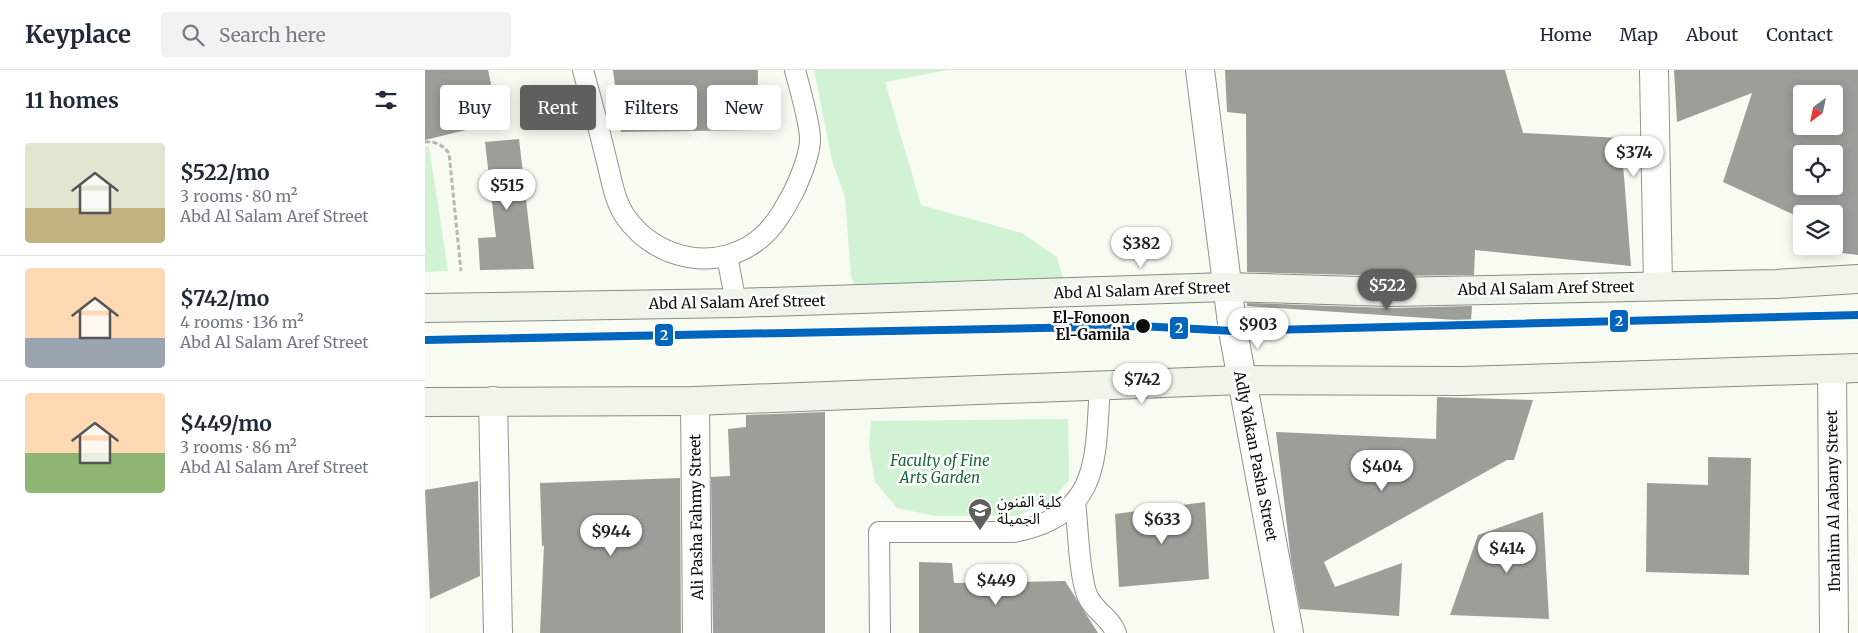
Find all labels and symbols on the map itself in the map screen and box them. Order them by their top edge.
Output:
north arrow [1793,85,1843,135]
pin: $374 [1604,136,1664,178]
pin: $515 [477,168,537,211]
pin: $382 [1111,226,1171,269]
pin: $522 [1357,268,1417,311]
street label: Abd Al Salam Aref Street [1052,277,1231,303]
street label: Abd Al Salam Aref Street [1456,277,1635,299]
street label: Abd Al Salam Aref Street [647,291,826,313]
place label: El-Fonoon El-Gamila [1053,308,1131,344]
pin: $903 [1228,308,1288,350]
line badge: 2 [1609,309,1629,333]
text: 2 [1615,312,1623,330]
line badge: 2 [1169,316,1189,340]
marker: El-Fonoon El-Gamila [1134,317,1152,335]
text: 2 [1175,319,1183,337]
line badge: 2 [654,323,674,347]
text: 2 [660,326,668,344]
pin: $742 [1112,362,1172,405]
street label: Adly Yakan Pasha Street [1230,368,1282,543]
street label: Ibrahim Al Aabany Street [1822,410,1844,592]
street label: Ali Pasha Fahmy Street [685,434,707,601]
pin: $404 [1352,450,1412,492]
park label: Faculty of Fine Arts Garden [889,451,990,487]
place label: كلية الفنون الجميلة [997,492,1062,528]
school or university icon: كلية الفنون الجميلة [967,497,993,531]
pin: $633 [1132,502,1192,545]
pin: $944 [581,514,641,557]
pin: $414 [1477,532,1537,574]
pin: $449 [966,564,1026,606]

